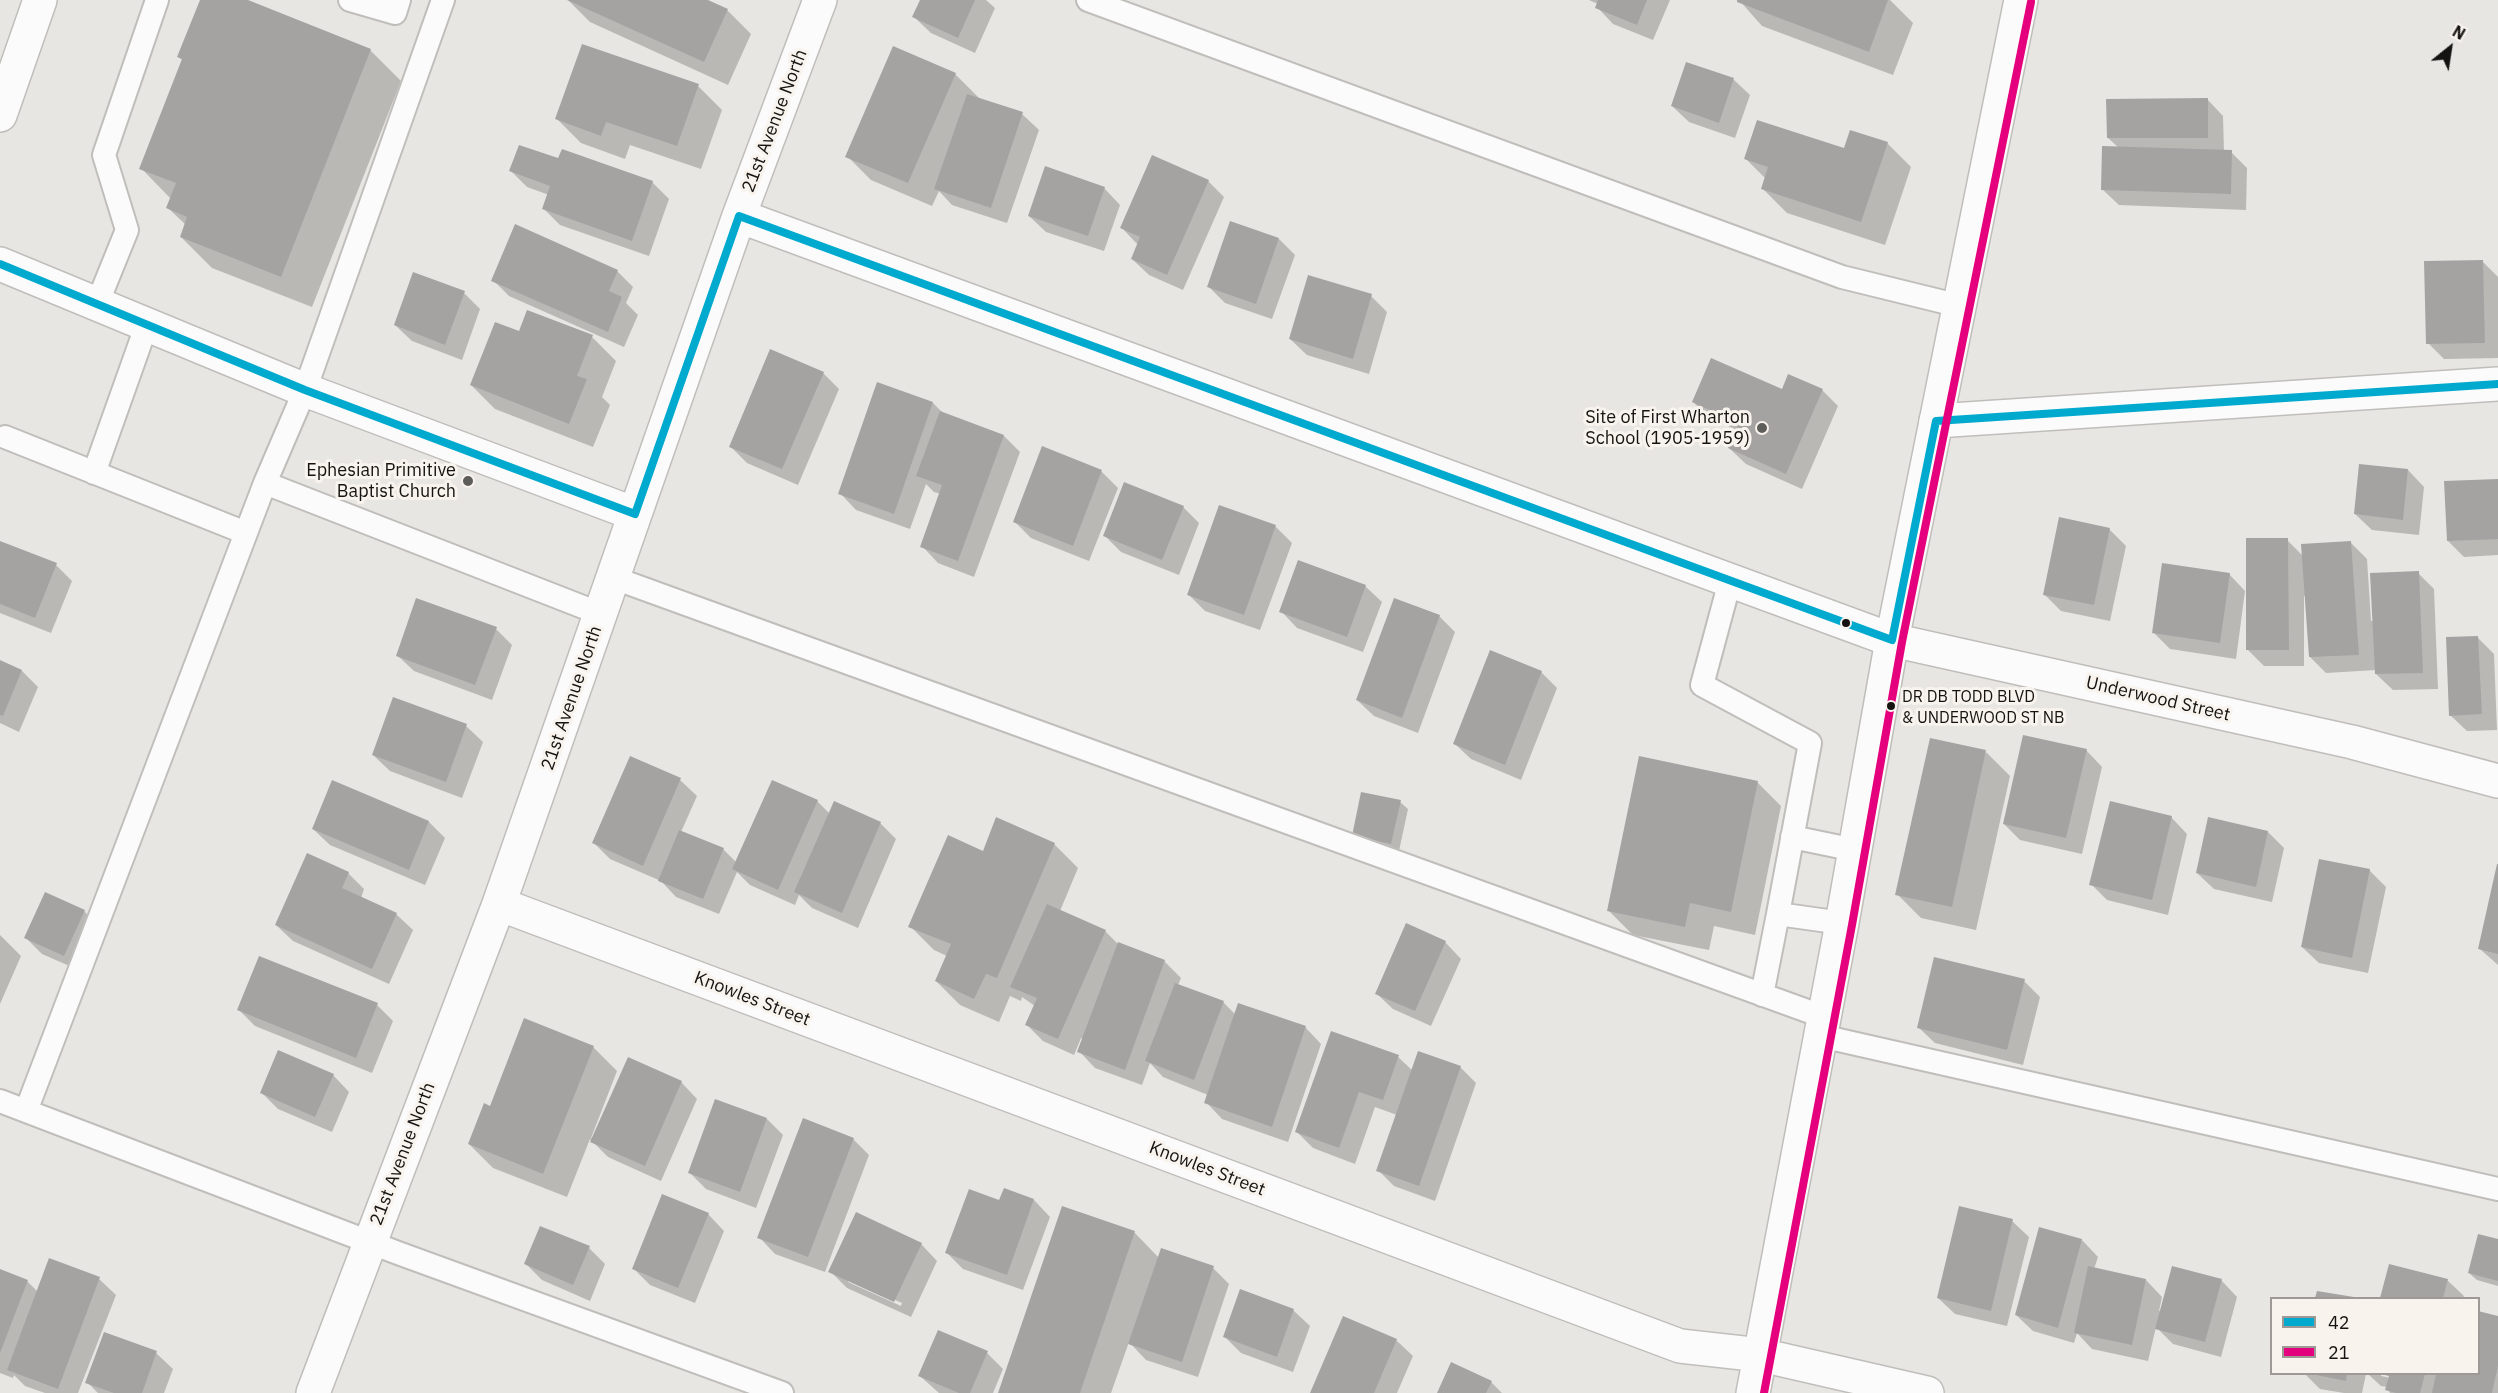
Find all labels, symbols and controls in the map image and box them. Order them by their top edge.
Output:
north arrow [2420,18,2480,78]
text: N [2449,21,2469,44]
street label: 21st Avenue North [738,47,812,195]
place label: Site of First Wharton School (1905-1959) [1585,407,1750,450]
marker: Site of First Wharton School (1905-1959) [1755,421,1769,435]
place label: Ephesian Primitive Baptist Church [306,460,456,502]
marker: Ephesian Primitive Baptist Church [461,474,475,488]
unlabelled marker [1840,617,1852,629]
street label: 21st Avenue North [537,623,607,773]
street label: Underwood Street [2084,672,2232,726]
place label: DR DB TODD BLVD & UNDERWOOD ST NB [1902,687,2064,725]
marker: DR DB TODD BLVD & UNDERWOOD ST NB [1885,700,1897,712]
street label: Knowles Street [691,967,813,1031]
street label: 21st Avenue North [366,1080,440,1228]
street label: Knowles Street [1146,1137,1268,1201]
legend [2270,1297,2480,1375]
text: 42 [2328,1311,2350,1334]
text: 21 [2328,1341,2350,1364]

